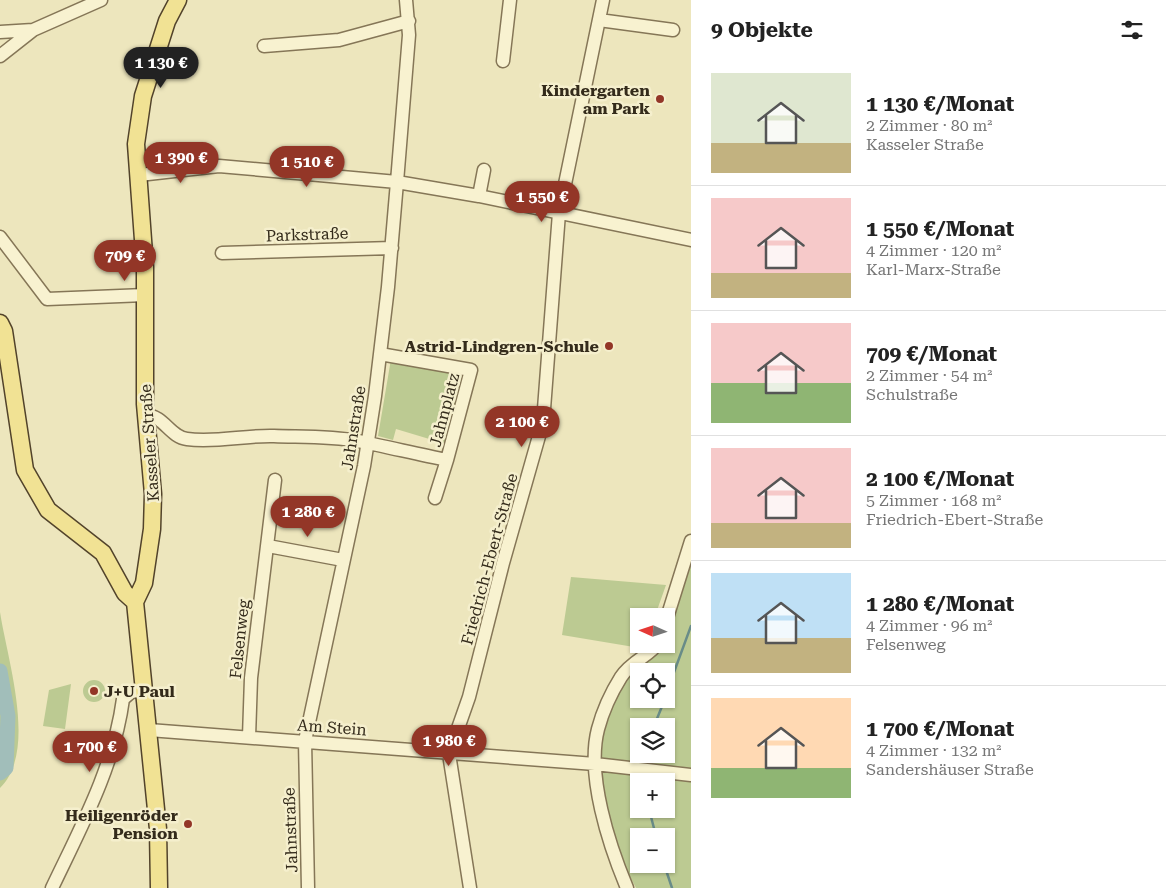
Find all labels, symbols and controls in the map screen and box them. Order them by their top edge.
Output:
icon: filters [1118,16,1146,44]
text: 9 Objekte [711,18,813,42]
pin: 1 130 € [115,46,207,89]
text: 1 130 € [135,53,187,72]
place label: Kindergarten am Park [541,81,650,118]
text: 1 130 €/Monat [866,92,1014,116]
marker: Kindergarten am Park [654,93,666,105]
icon: home [751,93,811,153]
text: 2 Zimmer · 80 m² [866,116,993,135]
text: Kasseler Straße [866,135,984,154]
pin: 1 390 € [135,142,227,184]
pin: 1 510 € [261,146,353,188]
text: 1 390 € [155,148,207,167]
text: 1 510 € [281,152,333,171]
pin: 1 550 € [496,180,588,223]
text: 1 550 € [516,187,568,206]
text: 1 550 €/Monat [866,217,1014,241]
icon: home [751,218,811,278]
street label: Parkstraße [265,224,349,245]
pin: 709 € [90,240,160,282]
text: 4 Zimmer · 120 m² [866,241,1001,260]
text: 709 € [105,246,145,265]
text: Karl-Marx-Straße [866,260,1001,279]
place label: Astrid-Lindgren-Schule [405,337,599,356]
marker: Astrid-Lindgren-Schule [603,340,615,352]
text: 709 €/Monat [866,342,997,366]
icon: home [751,343,811,403]
text: 2 Zimmer · 54 m² [866,366,993,385]
street label: Jahnplatz [426,371,464,449]
street label: Kasseler Straße [136,383,163,502]
street label: Jahnstraße [337,384,370,472]
text: Schulstraße [866,385,958,404]
pin: 2 100 € [476,406,568,448]
text: 2 100 € [496,412,548,431]
text: 2 100 €/Monat [866,467,1014,491]
icon: home [751,468,811,528]
street label: Friedrich-Ebert-Straße [457,471,522,647]
text: 5 Zimmer · 168 m² [866,491,1001,510]
pin: 1 280 € [262,496,354,538]
text: 1 280 € [282,502,334,521]
text: Friedrich-Ebert-Straße [866,510,1043,529]
text: 1 280 €/Monat [866,592,1014,616]
icon: home [751,593,811,653]
street label: Felsenweg [226,598,253,680]
north arrow [630,608,675,652]
map controls [630,608,675,873]
text: 4 Zimmer · 96 m² [866,616,993,635]
text: Felsenweg [866,635,946,654]
button: locate [630,663,675,708]
place label: J+U Paul [104,682,175,701]
marker: J+U Paul [88,685,100,697]
street label: Am Stein [297,716,367,739]
text: 1 700 €/Monat [866,717,1014,741]
button: layers [630,718,675,763]
icon: home [751,718,811,778]
pin: 1 980 € [403,724,495,767]
pin: 1 700 € [44,730,136,773]
text: 1 980 € [423,731,475,750]
text: 1 700 € [64,737,116,756]
text: 4 Zimmer · 132 m² [866,741,1001,760]
text: Sandershäuser Straße [866,760,1034,779]
button: + [630,773,675,818]
street label: Jahnstraße [280,787,301,873]
place label: Heiligenröder Pension [65,806,178,843]
marker: Heiligenröder Pension [182,818,194,830]
button: − [630,828,675,873]

